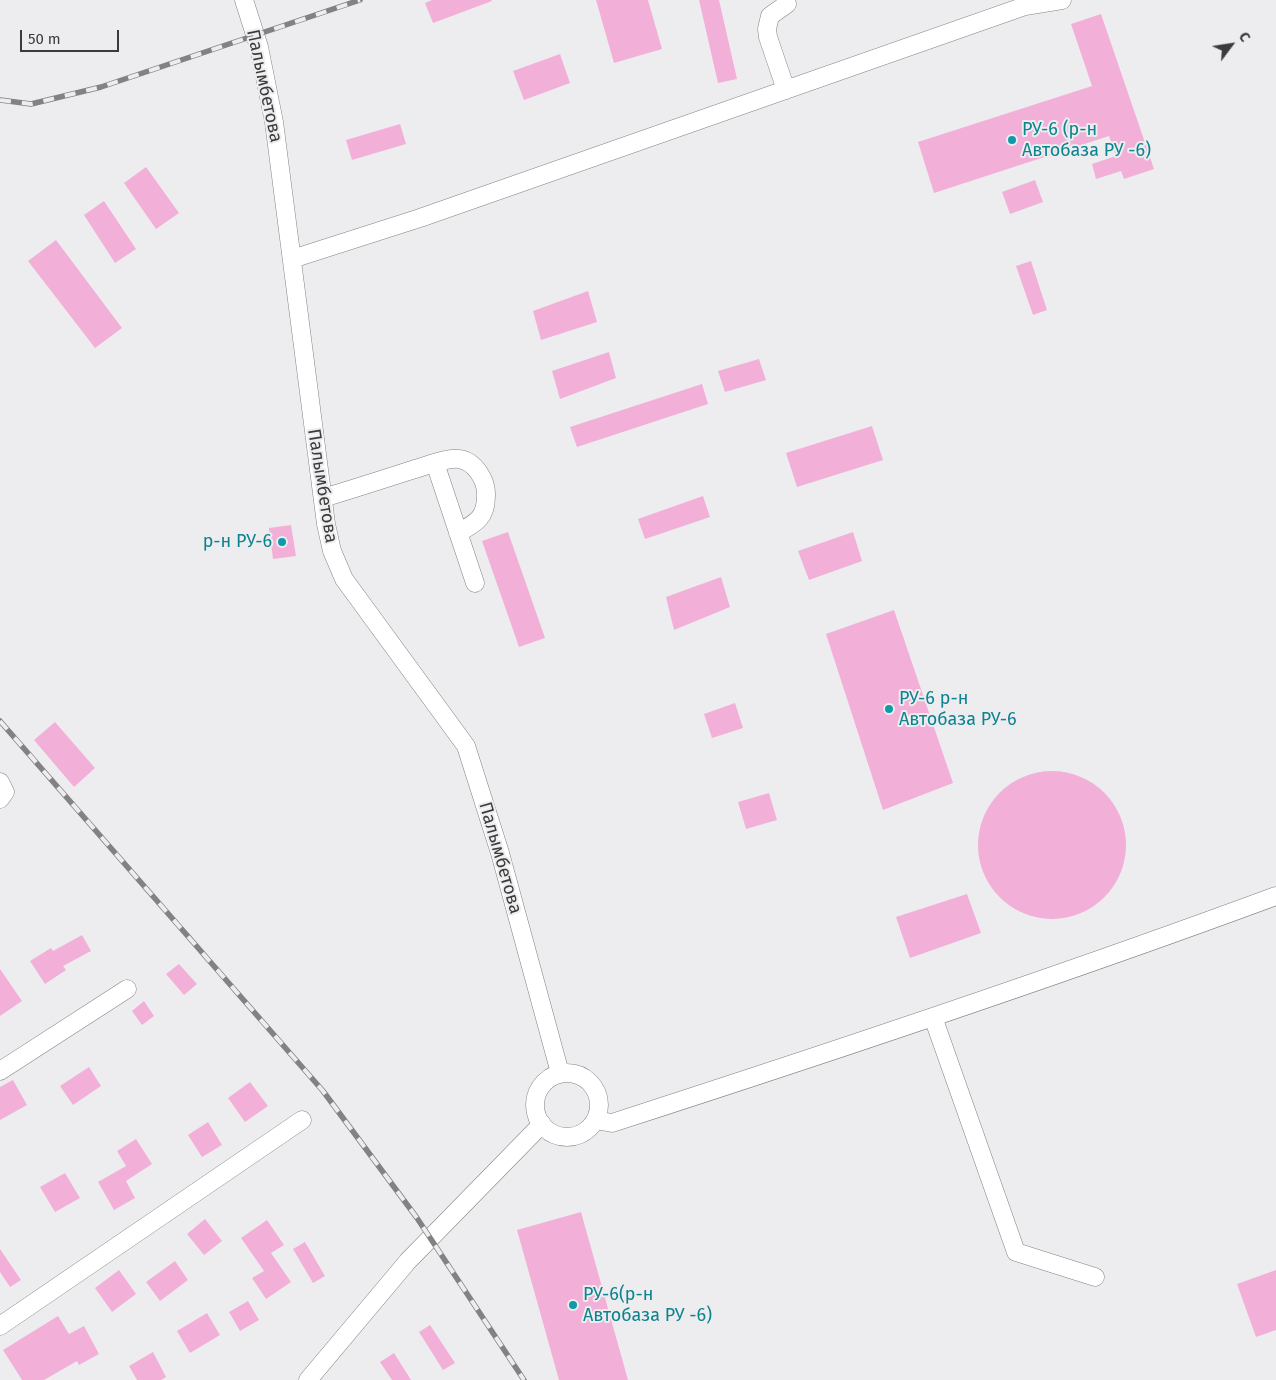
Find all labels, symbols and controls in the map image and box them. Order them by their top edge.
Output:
scale bar [22,20,121,52]
north arrow [1206,20,1256,70]
street label: Палымбетова [241,27,287,145]
text: С [1235,29,1254,45]
text: 50 m [28,30,61,48]
place label: РУ-6 (р-н Автобаза РУ -6) [1022,119,1151,162]
marker: РУ-6 (р-н Автобаза РУ -6) [1006,134,1018,146]
street label: Палымбетова [302,427,342,545]
place label: р-н РУ-6 [203,531,272,553]
marker: р-н РУ-6 [276,536,288,548]
place label: РУ-6 р-н Автобаза РУ-6 [899,688,1017,731]
marker: РУ-6 р-н Автобаза РУ-6 [883,703,895,715]
street label: Палымбетова [474,800,526,916]
place label: РУ-6(р-н Автобаза РУ -6) [583,1284,712,1326]
marker: РУ-6(р-н Автобаза РУ -6) [567,1299,579,1311]

